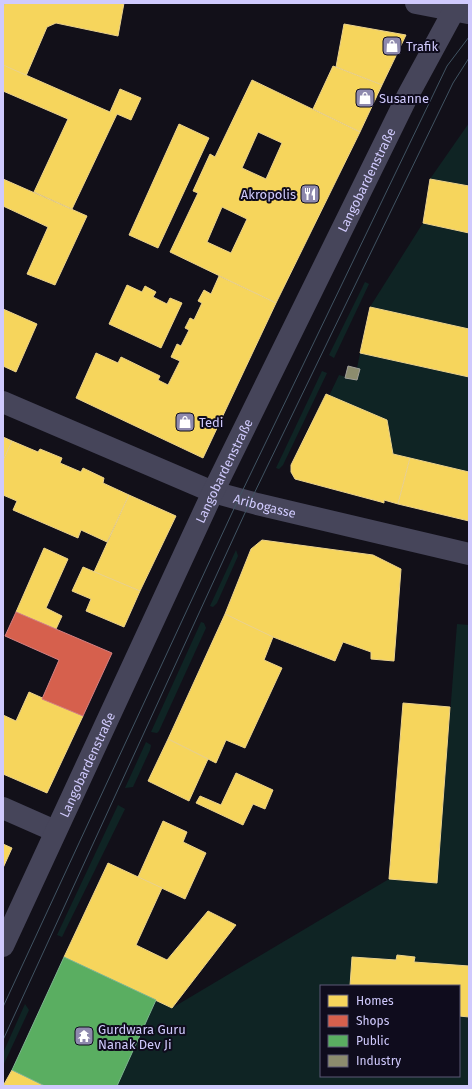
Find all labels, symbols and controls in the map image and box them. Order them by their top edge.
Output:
shop icon: Trafik [381,35,403,57]
place label: Trafik [406,39,438,54]
shop icon: Susanne [354,87,376,109]
place label: Susanne [379,91,429,106]
street label: Langobardenstraße [335,125,399,235]
restaurant icon: Akropolis [299,183,321,205]
place label: Akropolis [241,187,296,202]
shop icon: Tedi [174,411,196,433]
place label: Tedi [199,415,224,430]
street label: Langobardenstraße [193,416,256,526]
street label: Aribogasse [232,491,297,521]
street label: Langobardenstraße [57,710,118,820]
legend [320,985,460,1077]
text: Homes [356,994,394,1008]
text: Shops [356,1014,390,1028]
place label: Gurdwara Guru Nanak Dev Ji [98,1022,186,1052]
temple icon: Gurdwara Guru Nanak Dev Ji [73,1025,95,1047]
text: Public [356,1034,390,1048]
text: Industry [356,1054,401,1068]

